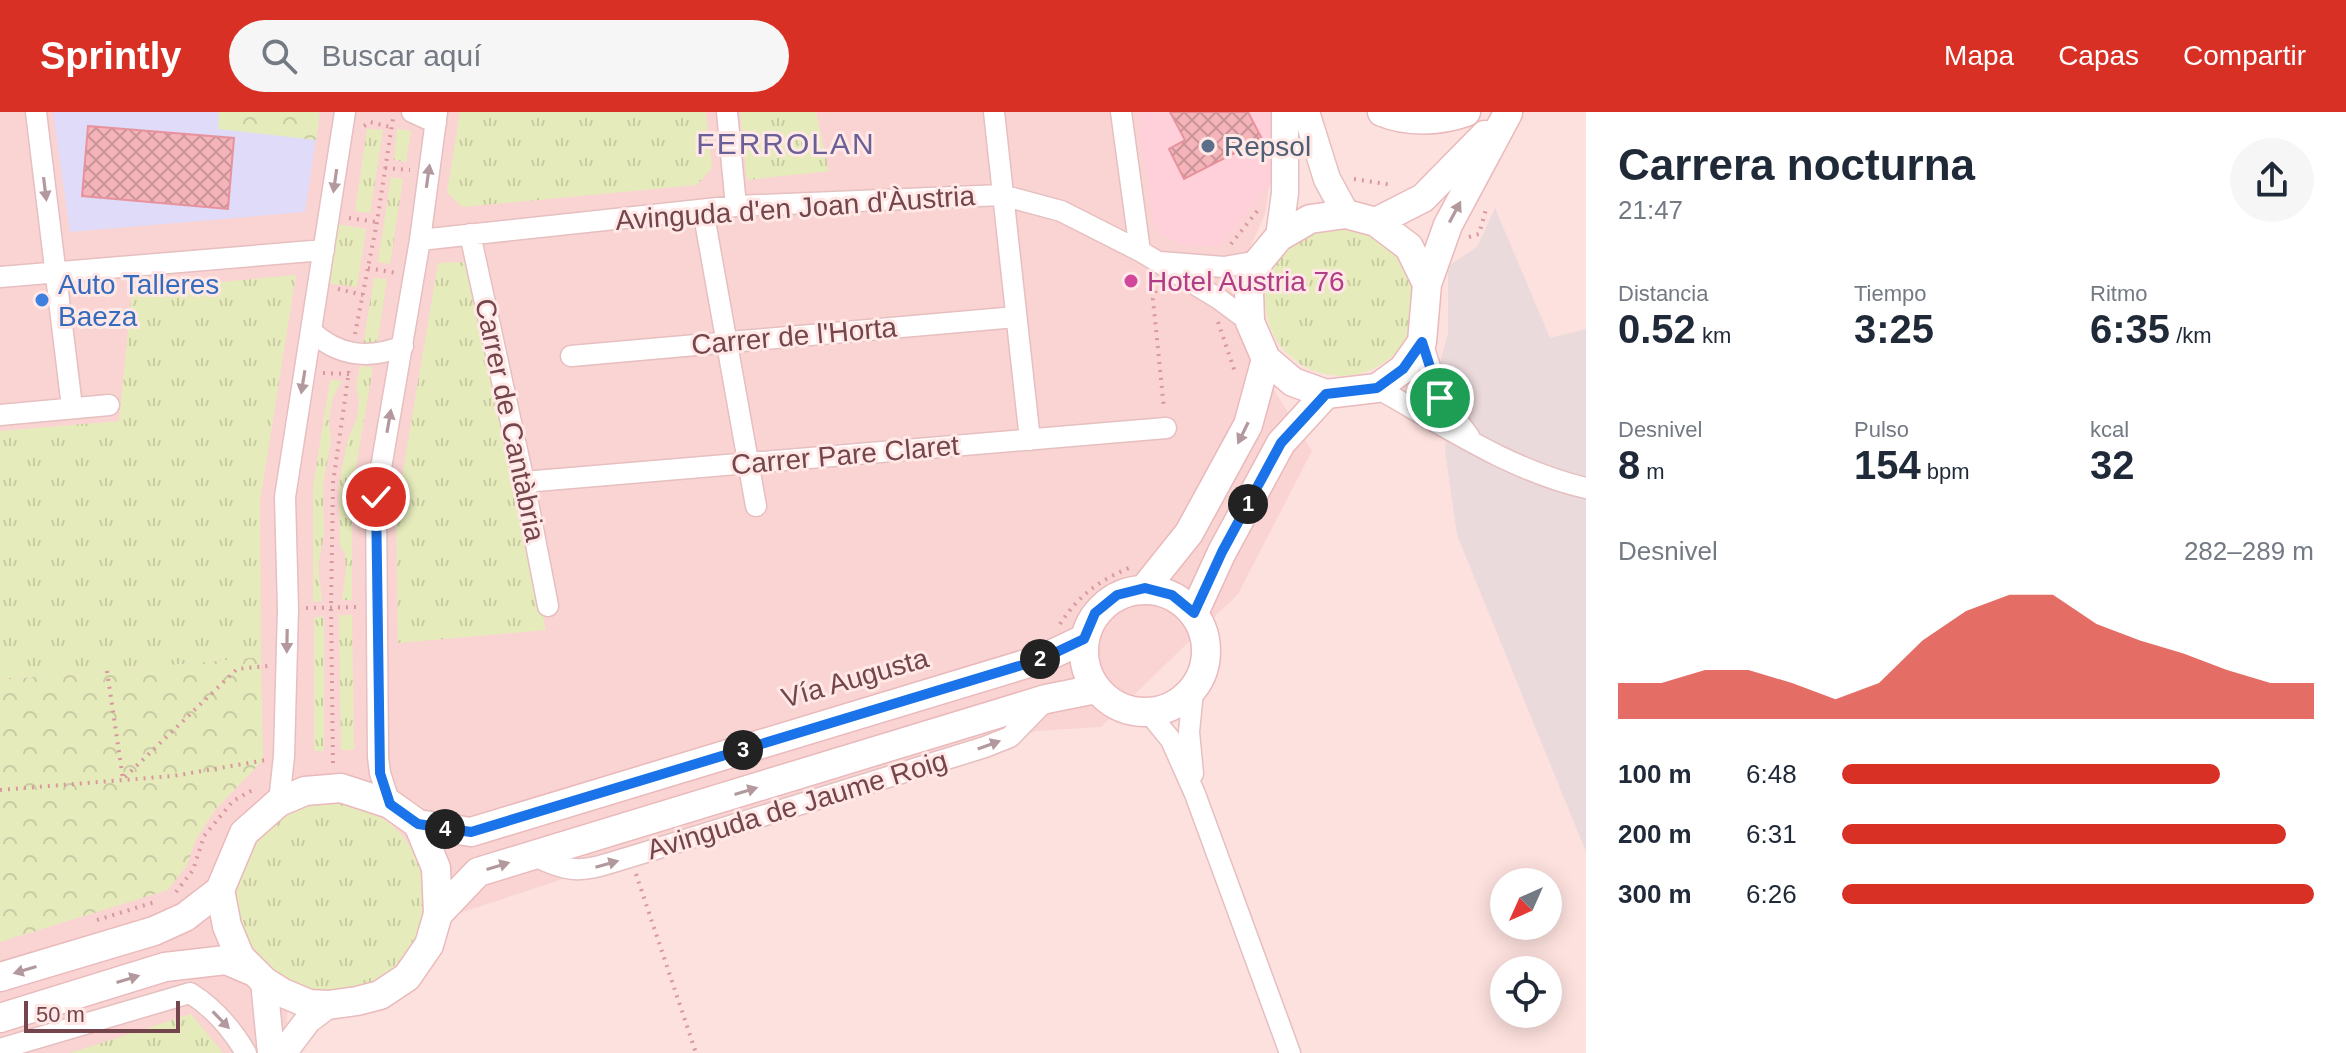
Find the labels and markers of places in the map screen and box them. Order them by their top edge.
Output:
place label: Repsol [1224,131,1311,162]
marker: Repsol [1199,137,1217,155]
place label: Hotel Austria 76 [1147,266,1345,297]
place label: Auto Talleres Baeza [58,269,219,332]
marker: Hotel Austria 76 [1122,272,1140,290]
marker: Auto Talleres Baeza [33,291,51,309]
pin [1406,364,1474,432]
pin [342,463,410,531]
pin: 1 [1228,484,1268,524]
pin: 2 [1020,639,1060,679]
pin: 3 [723,730,763,770]
pin: 4 [425,809,465,849]

